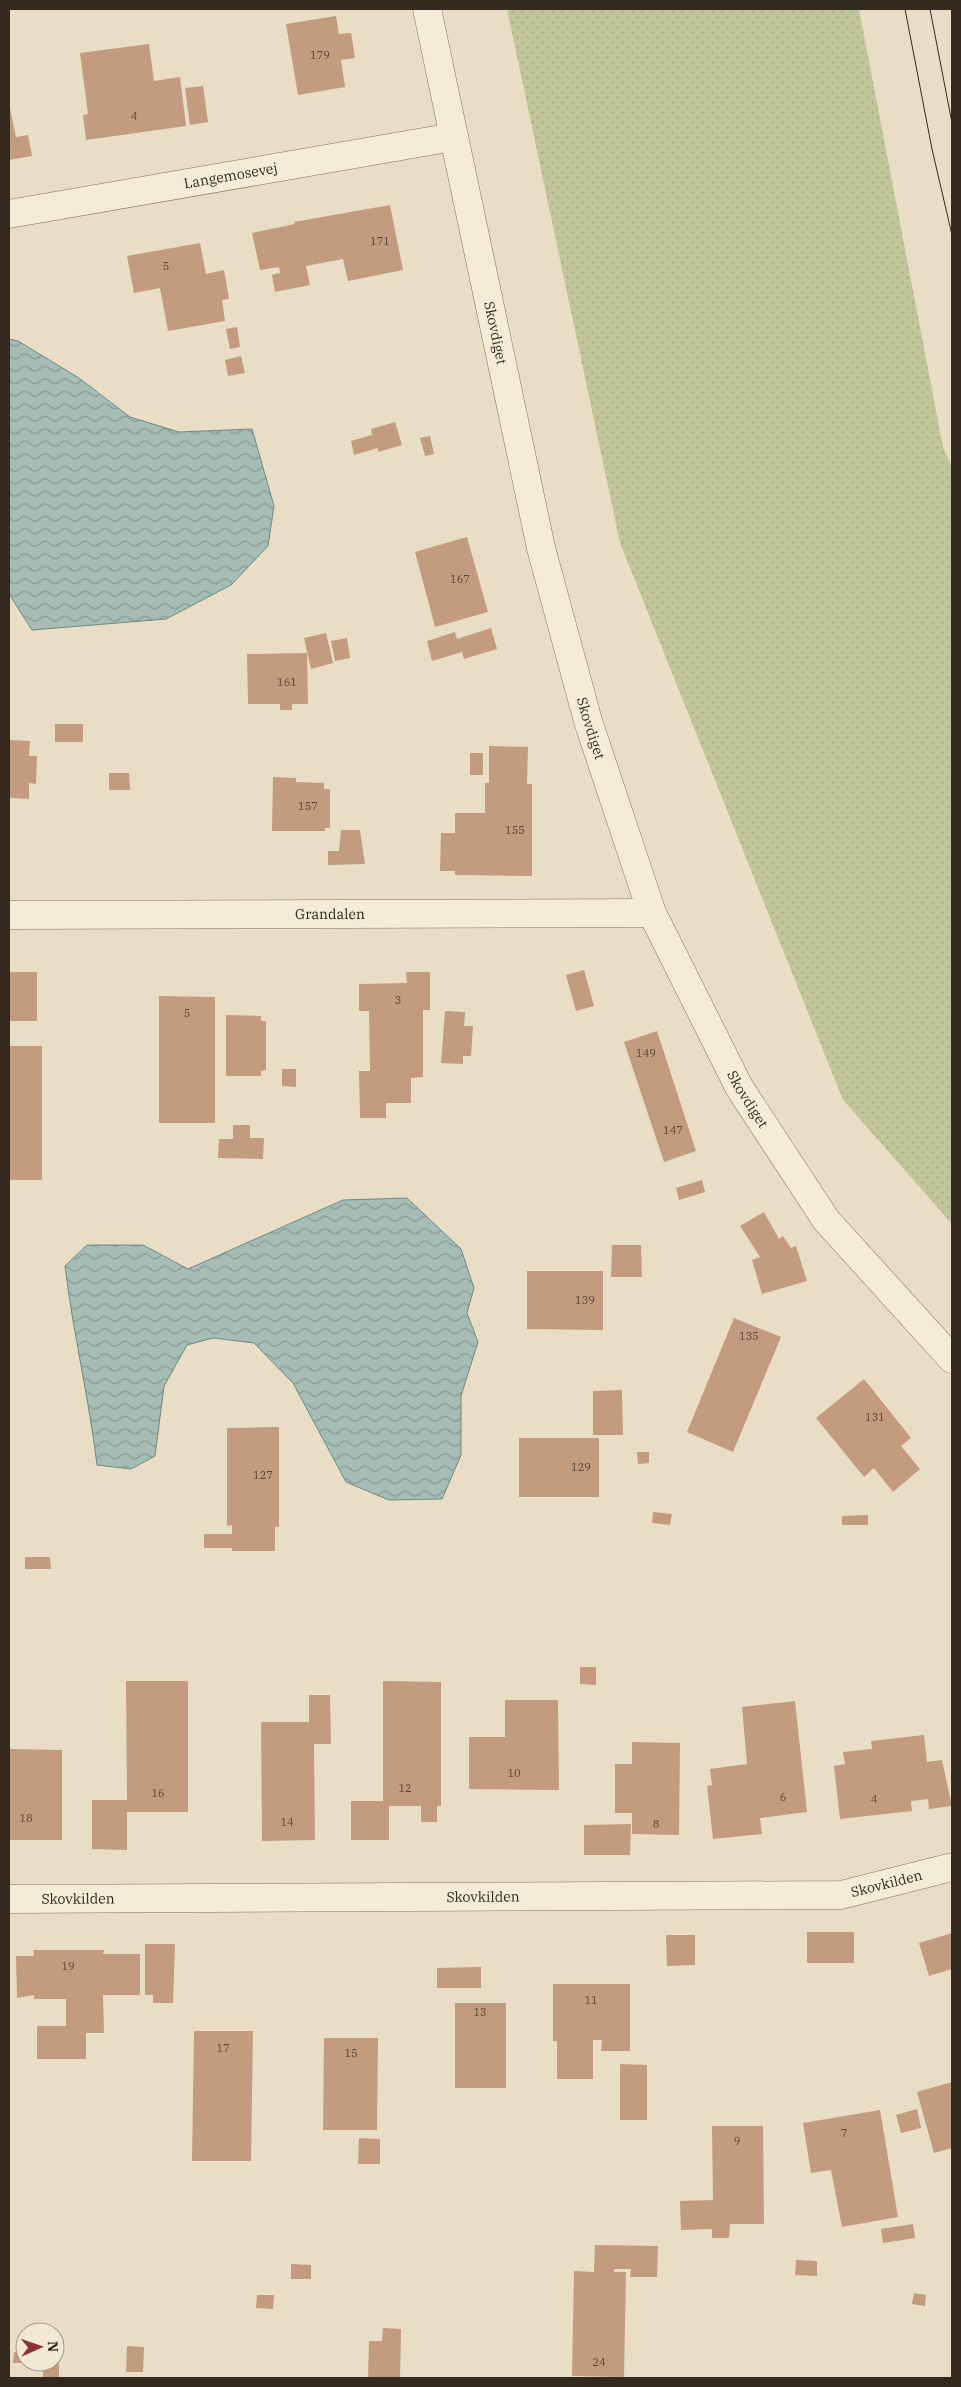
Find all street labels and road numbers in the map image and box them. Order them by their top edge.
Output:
street label: Langemosevej [182,159,279,193]
street label: Skovdiget [480,300,511,366]
street label: Skovdiget [573,695,609,762]
street label: Grandalen [295,905,365,923]
street label: Skovdiget [723,1068,772,1131]
street label: Skovkilden [849,1866,924,1901]
street label: Skovkilden [446,1888,520,1906]
street label: Skovkilden [41,1889,115,1908]

